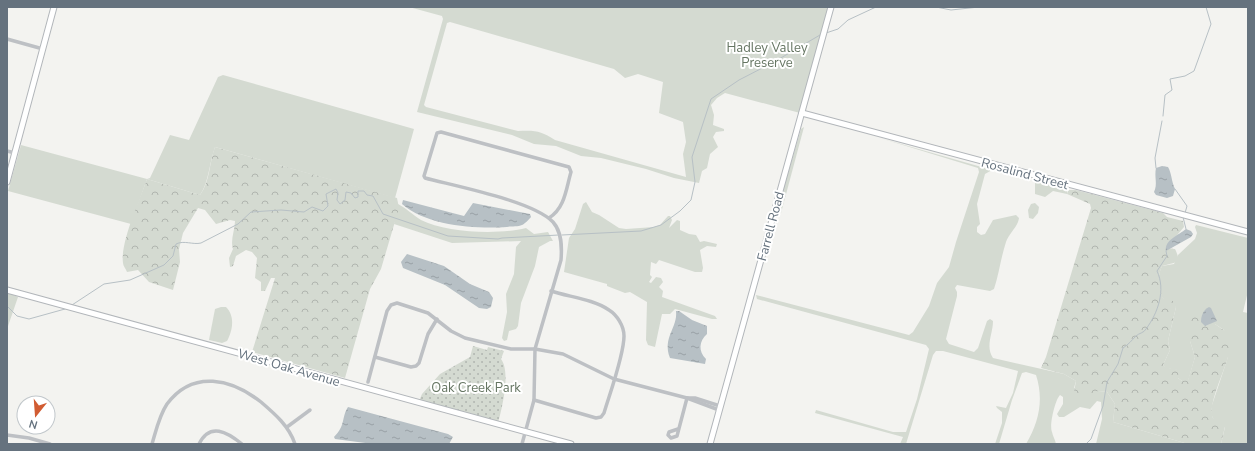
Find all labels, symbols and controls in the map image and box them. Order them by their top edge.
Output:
park label: Hadley Valley Preserve [726,39,808,72]
street label: Rosalind Street [979,154,1071,194]
street label: Farrell Road [753,190,789,263]
street label: West Oak Avenue [236,345,342,391]
park label: Oak Creek Park [431,379,521,397]
north arrow [16,395,56,435]
text: N [27,416,39,432]

